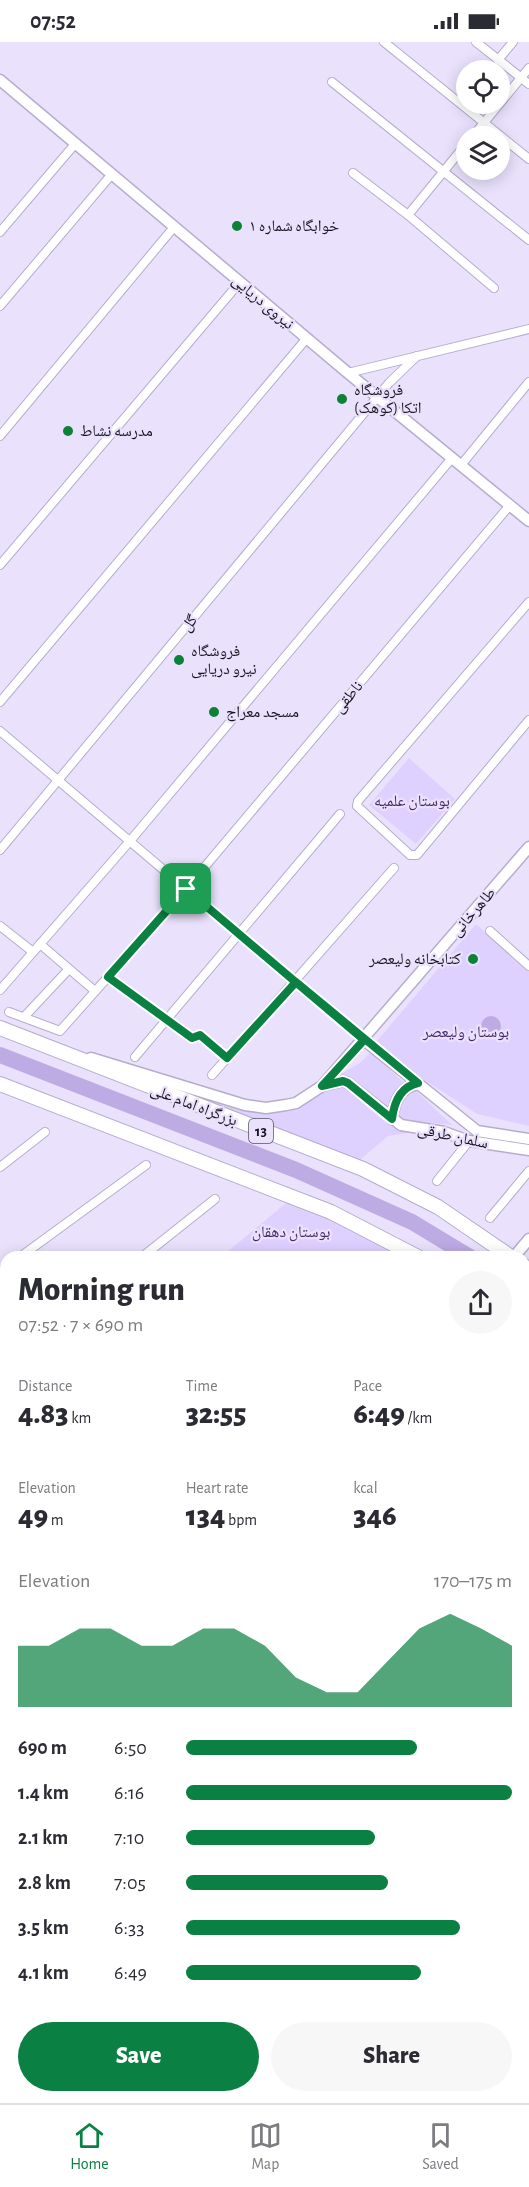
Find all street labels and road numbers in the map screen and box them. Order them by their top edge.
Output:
street label: نیروی دریایی [228,272,297,334]
street label: گل [178,611,202,636]
street label: ناطقی [330,678,367,717]
street label: طاهرخانی [448,885,500,941]
street label: بزرگراه امام علی [148,1081,240,1131]
road number: 13 [249,1119,273,1143]
street label: سلمان طرقی [416,1121,490,1153]

